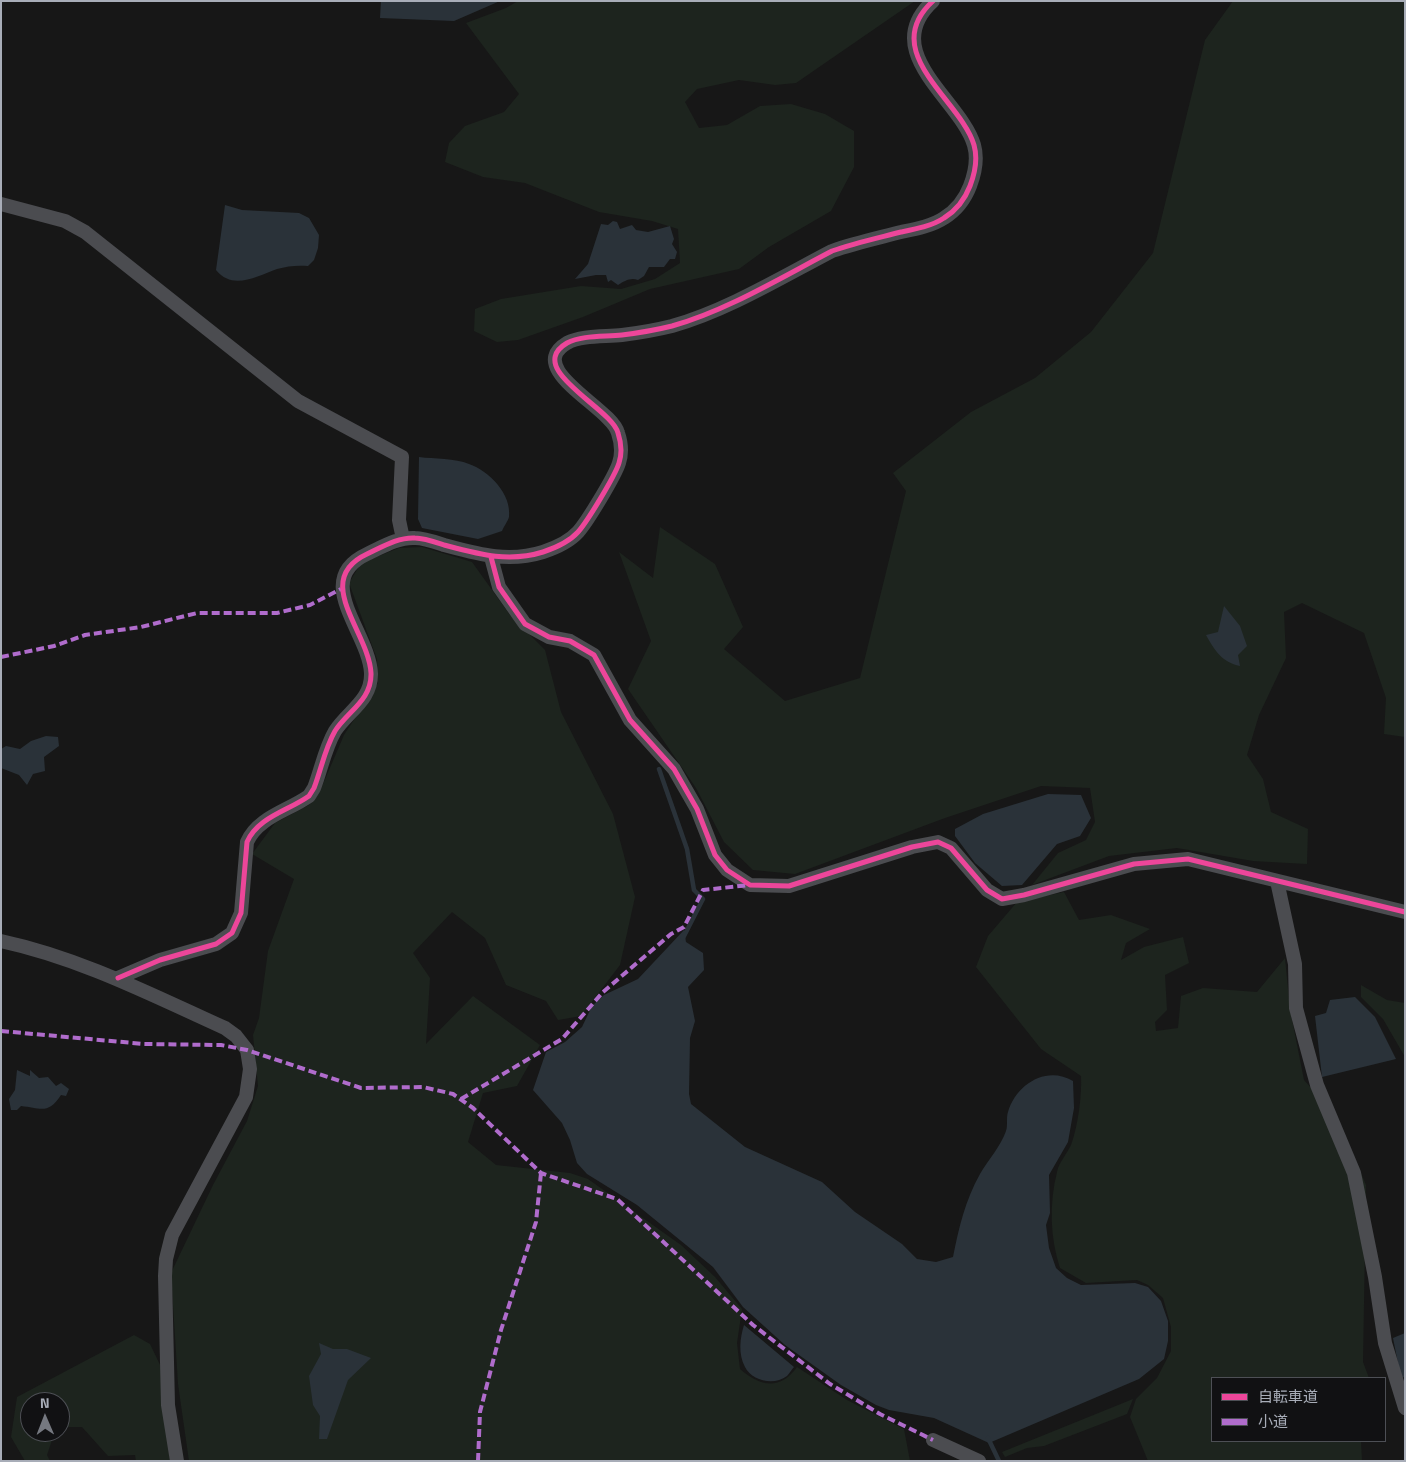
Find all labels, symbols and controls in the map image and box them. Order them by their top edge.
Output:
legend [1211,1377,1386,1442]
text: 自転車道 [1258,1385,1318,1408]
north arrow [20,1392,70,1442]
text: N [40,1392,50,1413]
text: 小道 [1258,1410,1288,1433]

